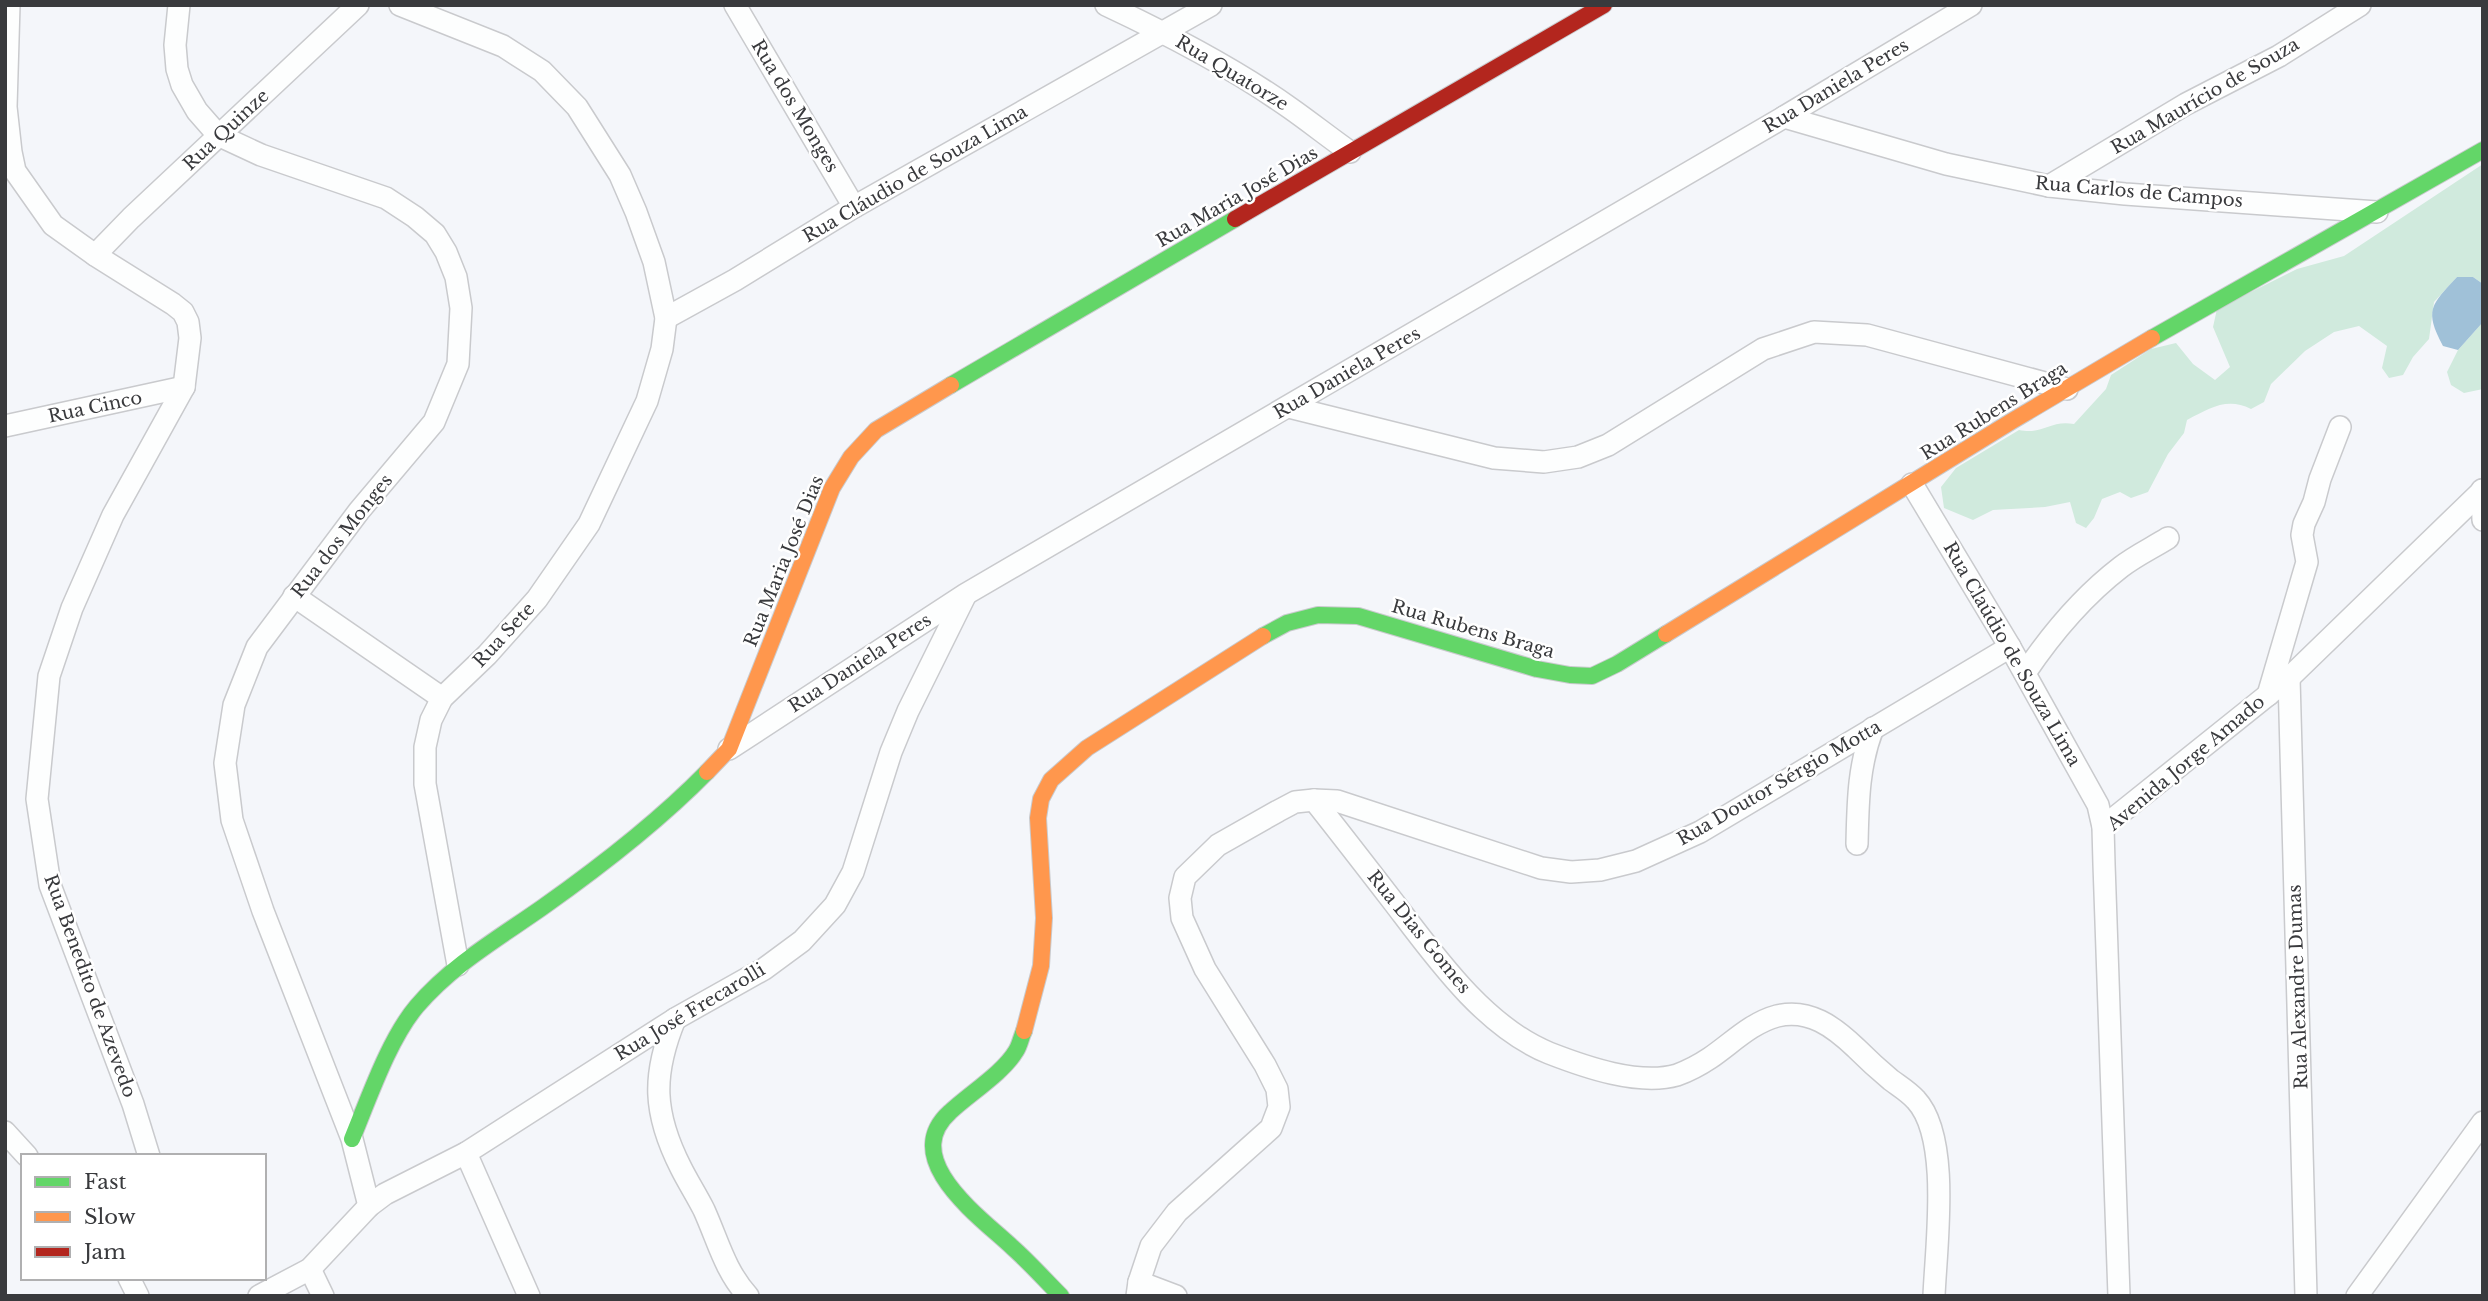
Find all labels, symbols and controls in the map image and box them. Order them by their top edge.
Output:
street label: Rua Quatorze [1172,31,1292,115]
street label: Rua Maurício de Souza [2107,33,2303,159]
street label: Rua Daniela Peres [1759,34,1913,138]
street label: Rua dos Monges [747,36,843,176]
street label: Rua Quinze [179,85,273,175]
street label: Rua Cláudio de Souza Lima [799,101,1031,247]
street label: Rua Maria José Dias [1152,142,1322,252]
street label: Rua Carlos de Campos [2034,172,2244,212]
street label: Rua Daniela Peres [1270,322,1424,424]
street label: Rua Rubens Braga [1917,357,2071,465]
street label: Rua Cinco [46,386,144,428]
street label: Rua dos Monges [287,470,397,602]
street label: Rua Maria José Dias [740,472,828,650]
street label: Rua Claúdio de Souza Lima [1939,538,2085,770]
street label: Rua Rubens Braga [1389,595,1557,663]
street label: Rua Sete [469,598,539,672]
street label: Rua Daniela Peres [785,609,935,717]
street label: Avenida Jorge Amado [2102,691,2269,836]
street label: Rua Doutor Sérgio Motta [1673,716,1885,850]
street label: Rua Dias Gomes [1363,866,1475,998]
street label: Rua Benedito de Azevedo [39,871,141,1101]
street label: Rua Alexandre Dumas [2283,884,2313,1090]
street label: Rua José Frecarolli [611,958,769,1066]
legend [21,1154,266,1280]
text: Fast [84,1169,126,1195]
text: Slow [84,1204,136,1230]
text: Jam [81,1239,126,1265]

